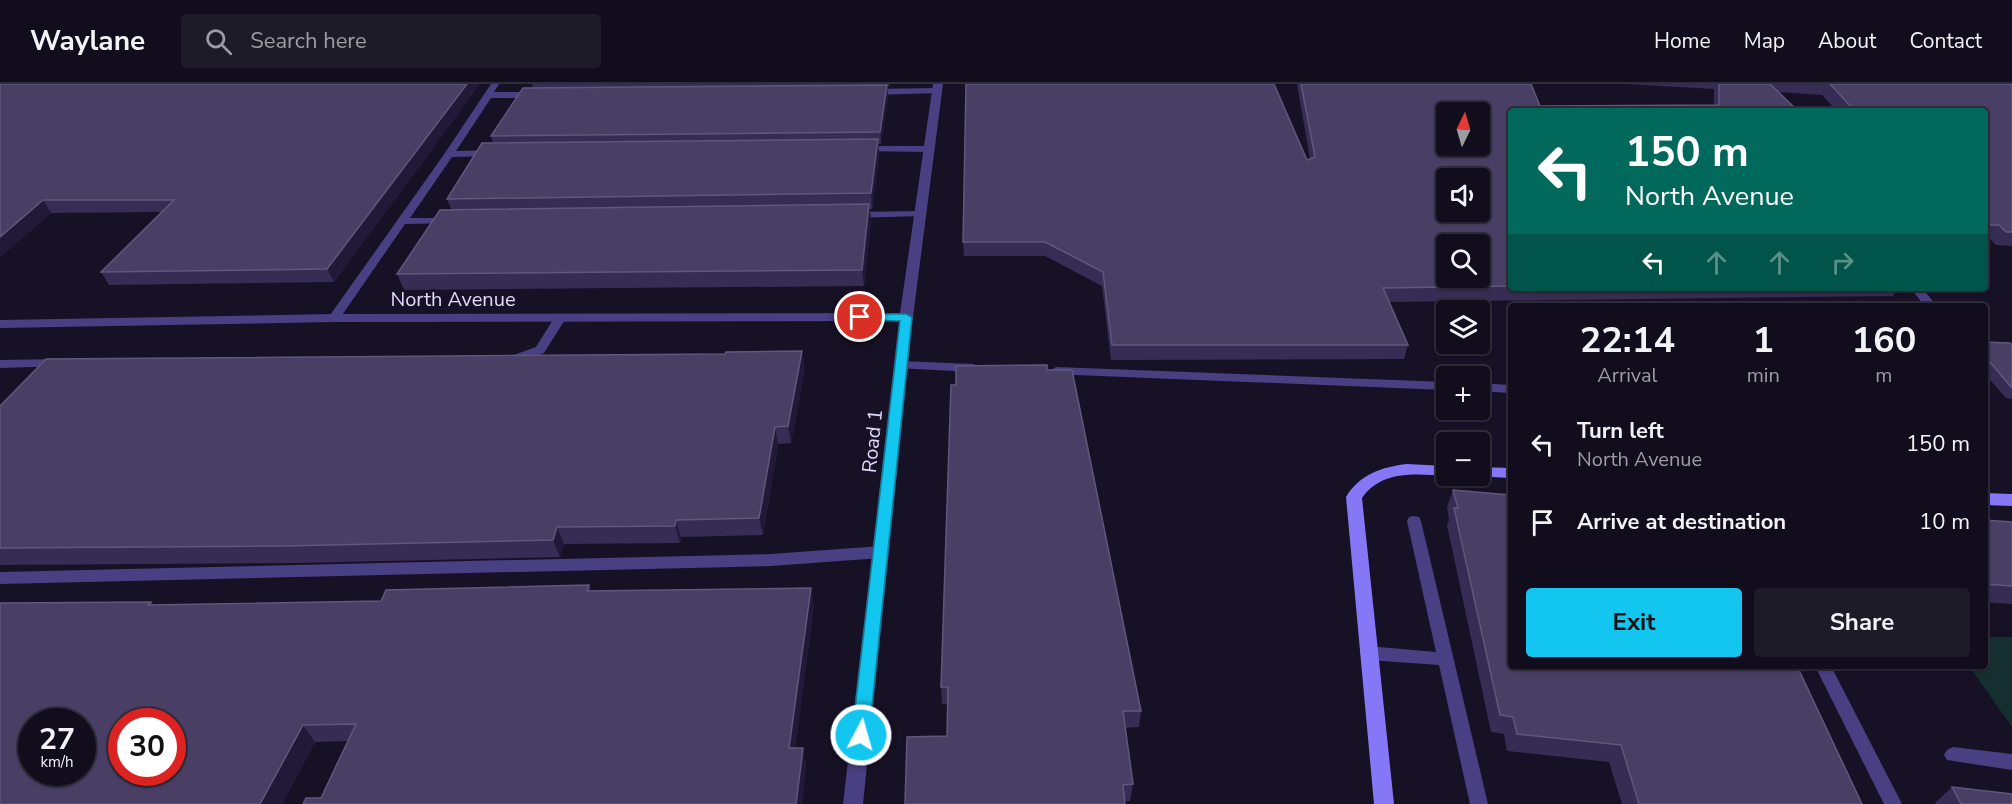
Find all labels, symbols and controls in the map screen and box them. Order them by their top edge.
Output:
search box [181,14,601,68]
text: Waylane [30,22,145,60]
icon: search [202,25,235,58]
text: Search here [250,26,367,56]
text: Home [1654,27,1711,55]
text: Map [1744,27,1785,55]
text: About [1818,27,1876,55]
text: Contact [1909,27,1982,55]
north arrow [1436,102,1490,156]
map controls [1436,102,1490,486]
text: 150 m [1625,124,1749,181]
icon: left [1526,132,1604,210]
button: sound [1436,168,1490,222]
text: North Avenue [1625,178,1794,215]
button: search [1436,234,1490,288]
icon: left [1637,246,1670,279]
icon: ahead [1700,246,1733,279]
icon: ahead [1763,246,1796,279]
icon: right [1826,246,1859,279]
street label: North Avenue [390,286,516,313]
pin [834,291,885,342]
icon: arrive [843,300,876,333]
button: layers [1436,300,1490,354]
text: 22:14 [1580,316,1675,365]
text: 1 [1752,316,1774,365]
text: 160 [1851,316,1916,365]
text: Arrival [1597,362,1657,389]
text: min [1747,362,1780,389]
text: m [1875,362,1892,389]
button: + [1436,366,1490,420]
street label: Road 1 [856,408,889,474]
text: Turn left [1577,416,1664,446]
icon: left [1526,428,1559,461]
text: 150 m [1906,429,1970,459]
button: − [1436,432,1490,486]
text: North Avenue [1577,446,1702,473]
icon: arrive [1526,506,1559,539]
text: Arrive at destination [1577,507,1786,537]
text: 10 m [1919,507,1970,537]
button: Exit [1526,588,1742,657]
button: Share [1754,588,1970,657]
position arrow [829,703,893,767]
speed limit sign: 30 [108,708,186,786]
text: 27 [39,719,75,760]
text: km/h [40,752,74,772]

